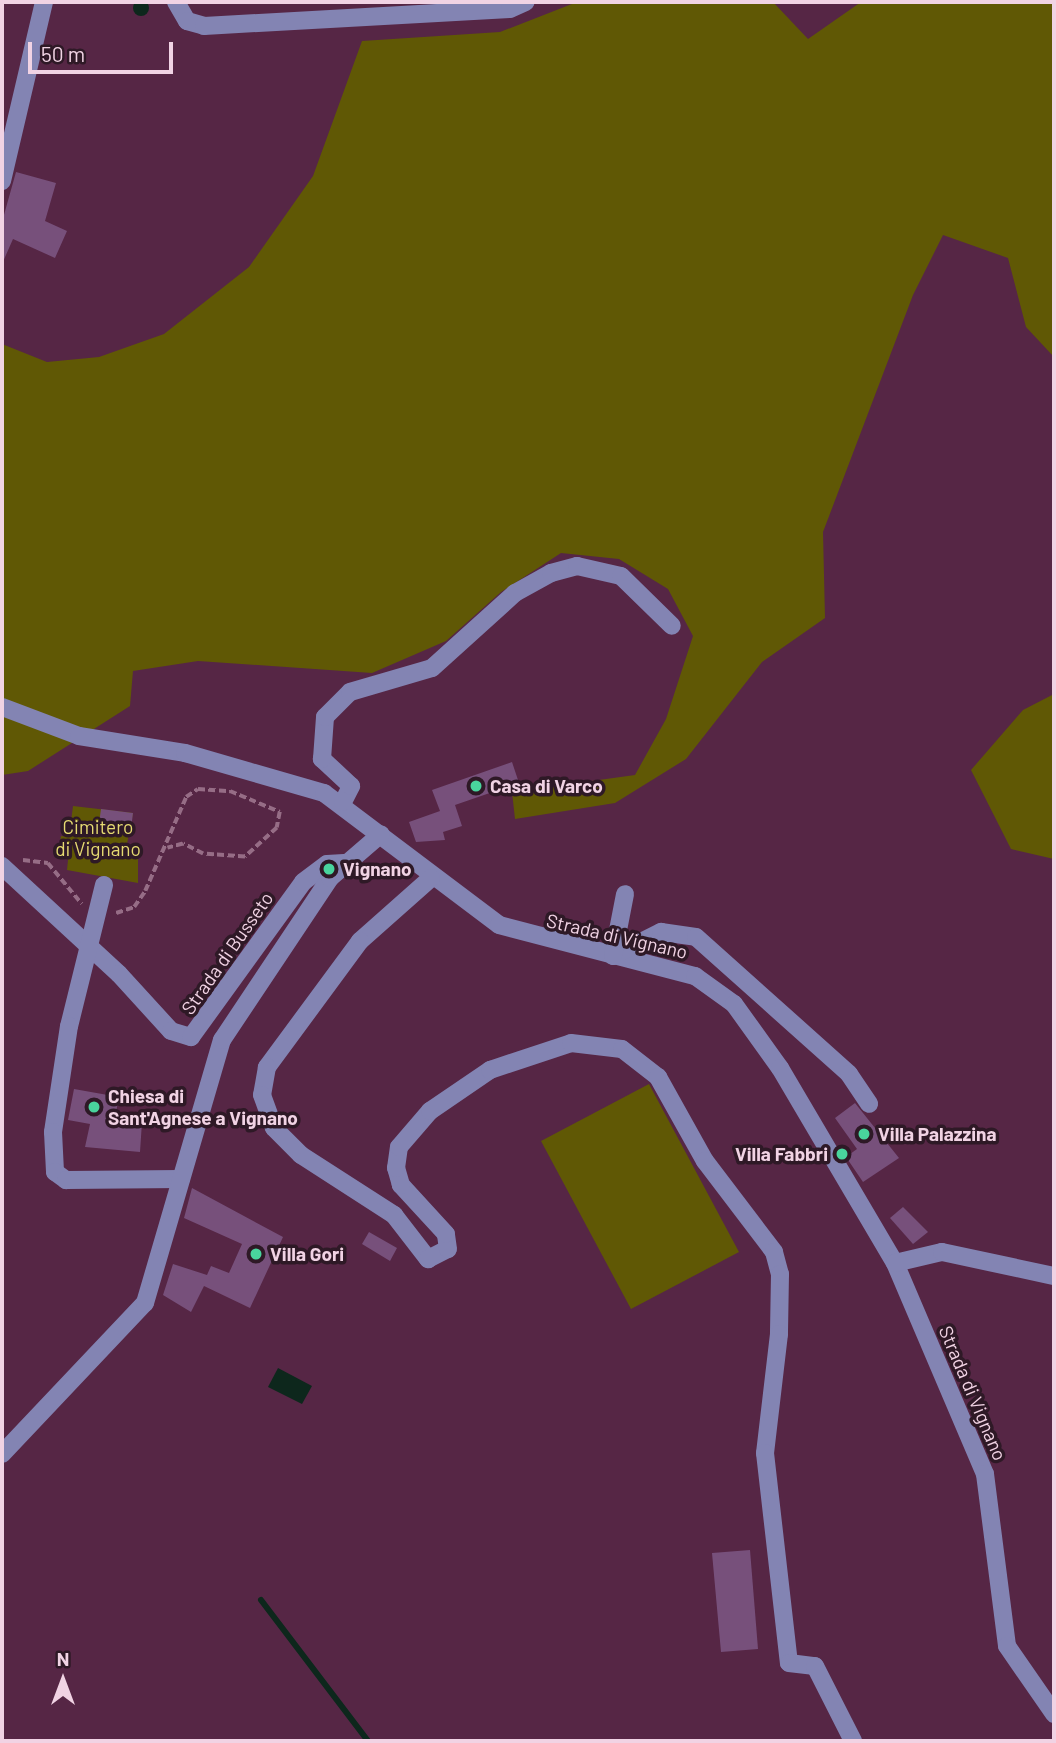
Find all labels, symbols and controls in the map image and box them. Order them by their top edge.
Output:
scale bar [32,28,177,72]
text: 50 m [41,41,85,66]
place label: Casa di Varco [490,775,603,797]
marker: Casa di Varco [468,778,484,794]
park label: Cimitero di Vignano [55,816,141,860]
place label: Vignano [343,858,412,880]
marker: Vignano [321,861,337,877]
street label: Strada di Busseto [176,887,278,1019]
street label: Strada di Vignano [544,909,690,963]
place label: Chiesa di Sant'Agnese a Vignano [108,1085,298,1129]
marker: Chiesa di Sant'Agnese a Vignano [86,1099,102,1115]
place label: Villa Palazzina [878,1123,996,1145]
marker: Villa Palazzina [856,1126,872,1142]
place label: Villa Fabbri [735,1143,828,1165]
marker: Villa Fabbri [834,1146,850,1162]
place label: Villa Gori [270,1243,344,1265]
marker: Villa Gori [248,1246,264,1262]
street label: Strada di Vignano [934,1322,1012,1464]
north arrow [28,1645,98,1715]
text: N [57,1647,69,1670]

